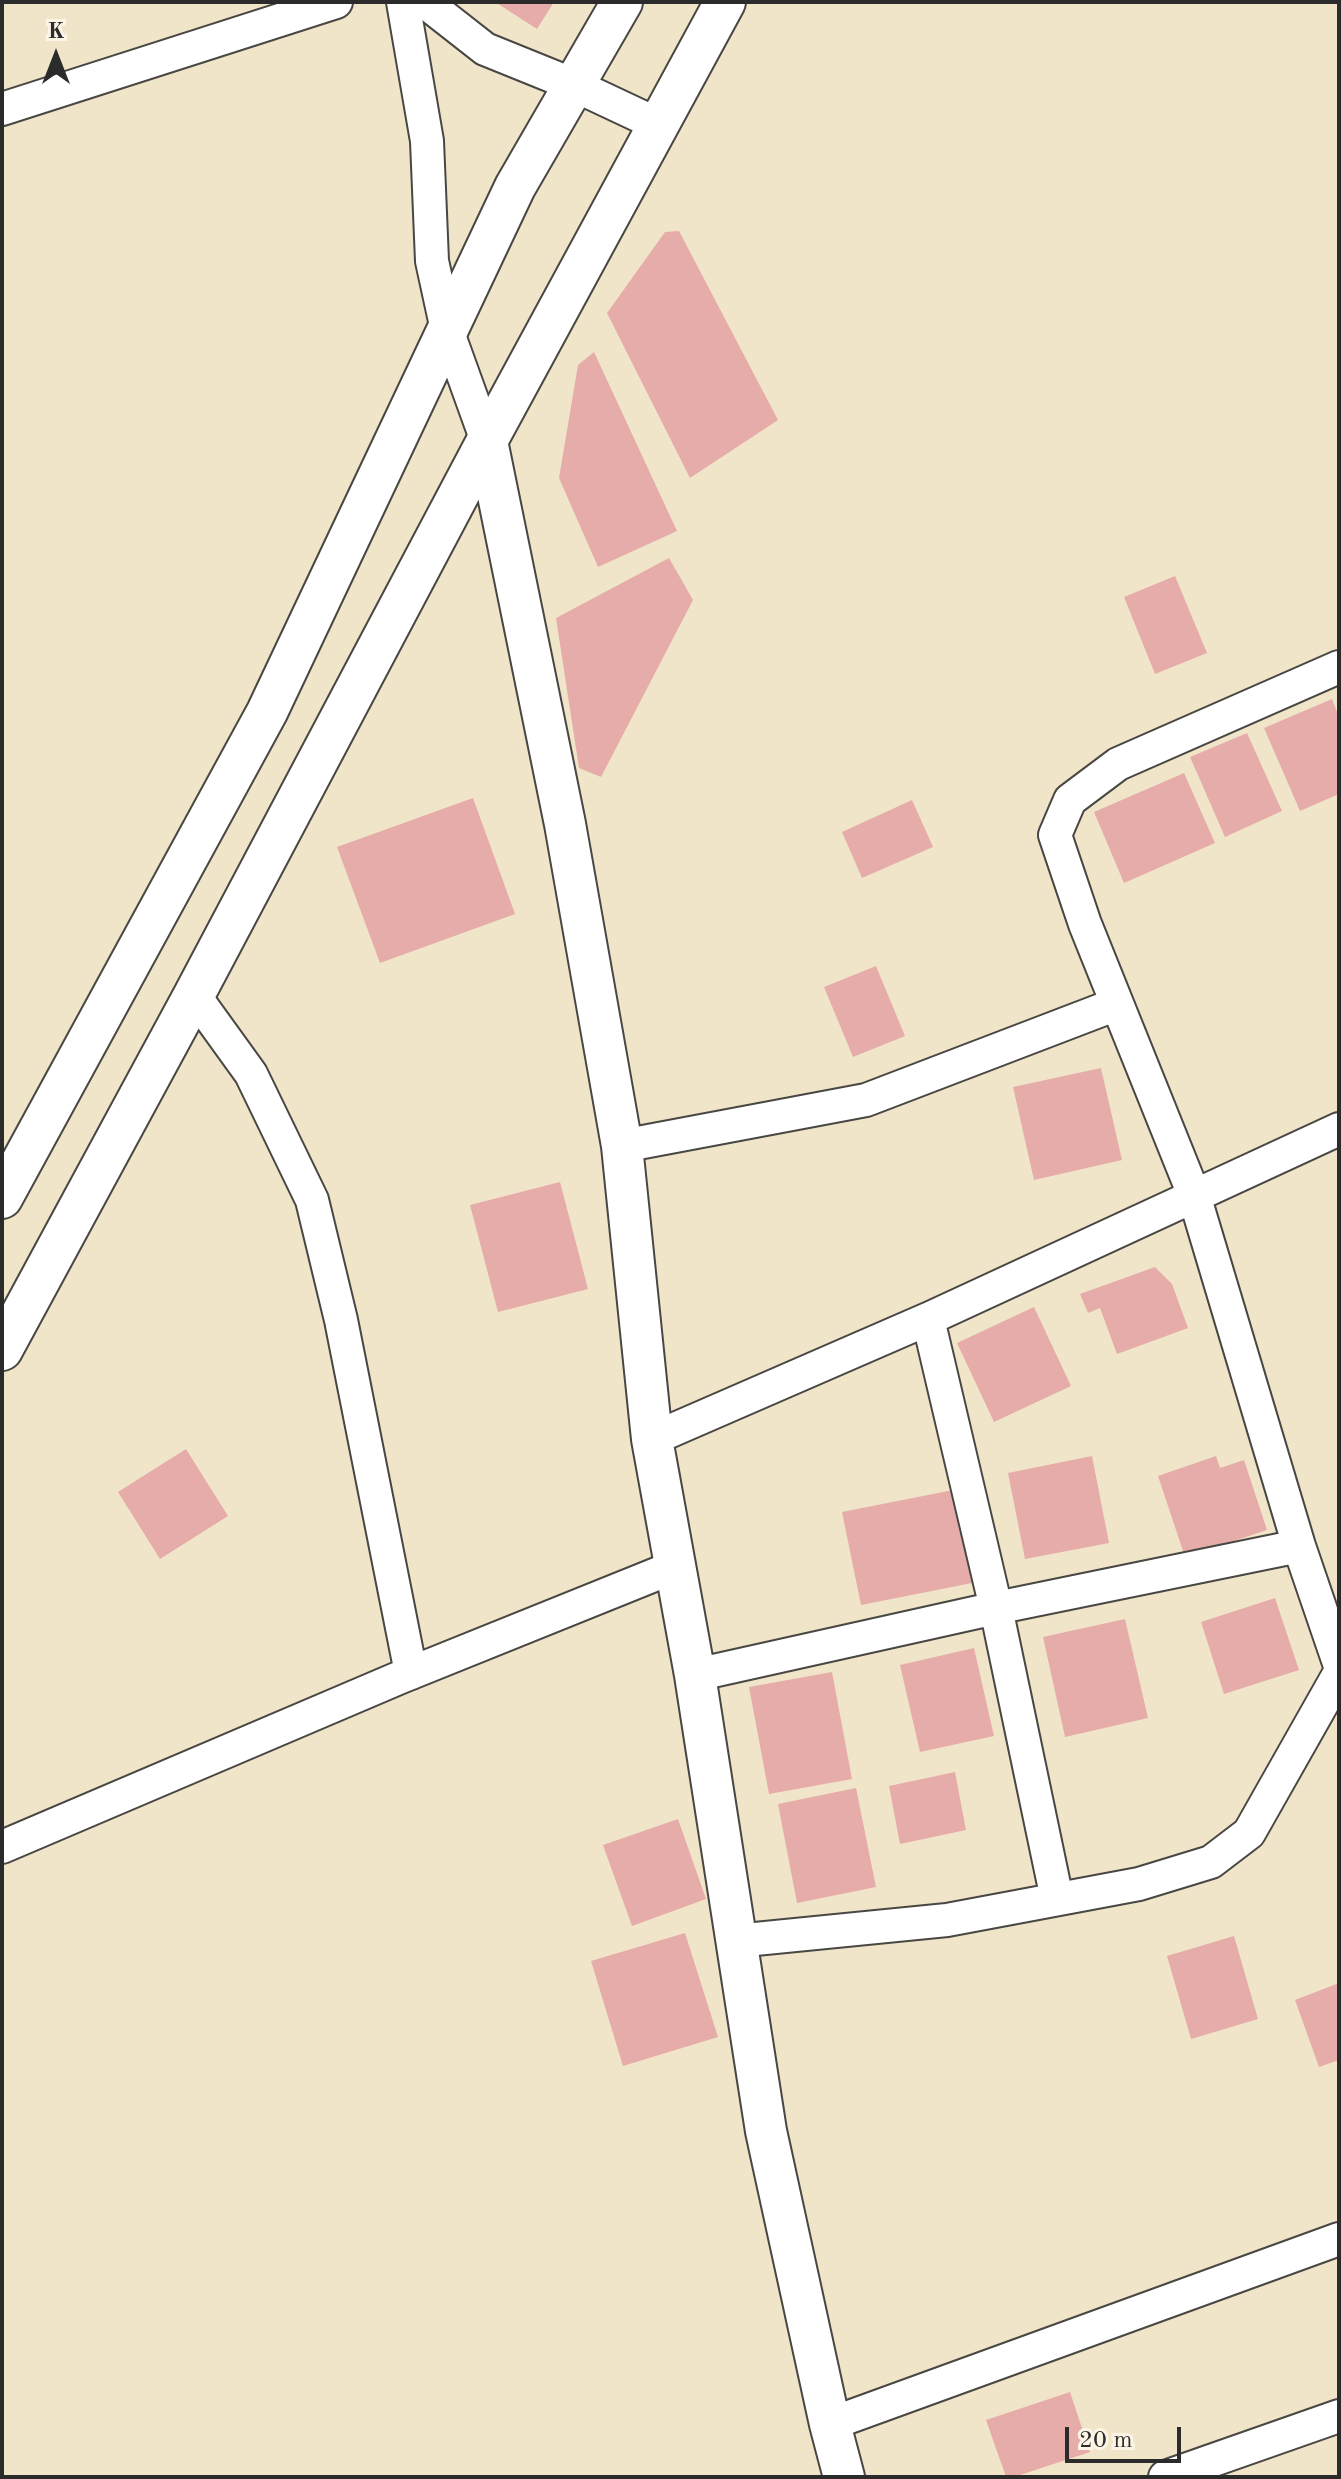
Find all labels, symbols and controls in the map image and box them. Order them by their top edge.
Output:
north arrow [16,16,96,96]
text: K [48,21,64,43]
scale bar [1069,2411,1185,2461]
text: 20 m [1079,2429,1133,2453]

